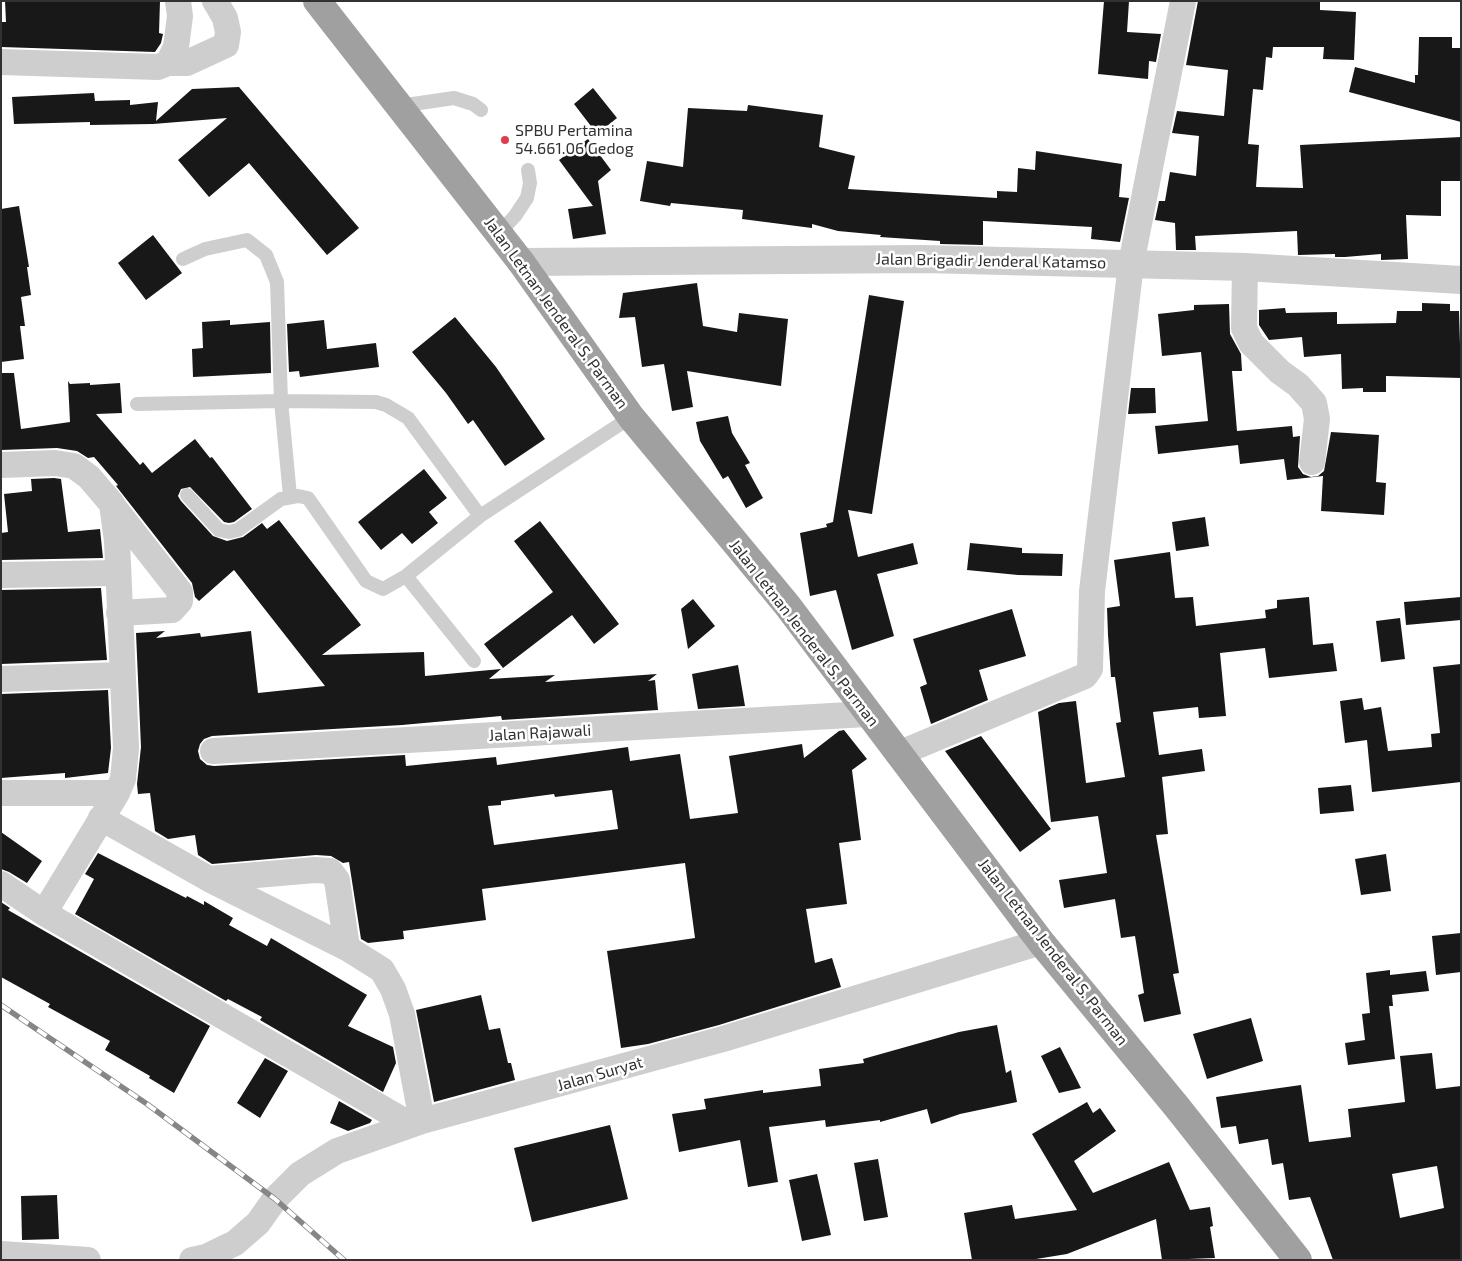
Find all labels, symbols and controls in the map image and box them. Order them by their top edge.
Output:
place label: SPBU Pertamina 54.661.06 Gedog [515,121,634,159]
marker: SPBU Pertamina 54.661.06 Gedog [499,134,511,146]
street label: Jalan Letnan Jenderal S. Parman [480,214,632,412]
street label: Jalan Brigadir Jenderal Katamso [876,249,1106,273]
street label: Jalan Letnan Jenderal S. Parman [725,536,883,730]
street label: Jalan Rajawali [488,721,592,745]
street label: Jalan Letnan Jenderal S. Parman [974,855,1132,1049]
street label: Jalan Suryat [555,1053,645,1095]

